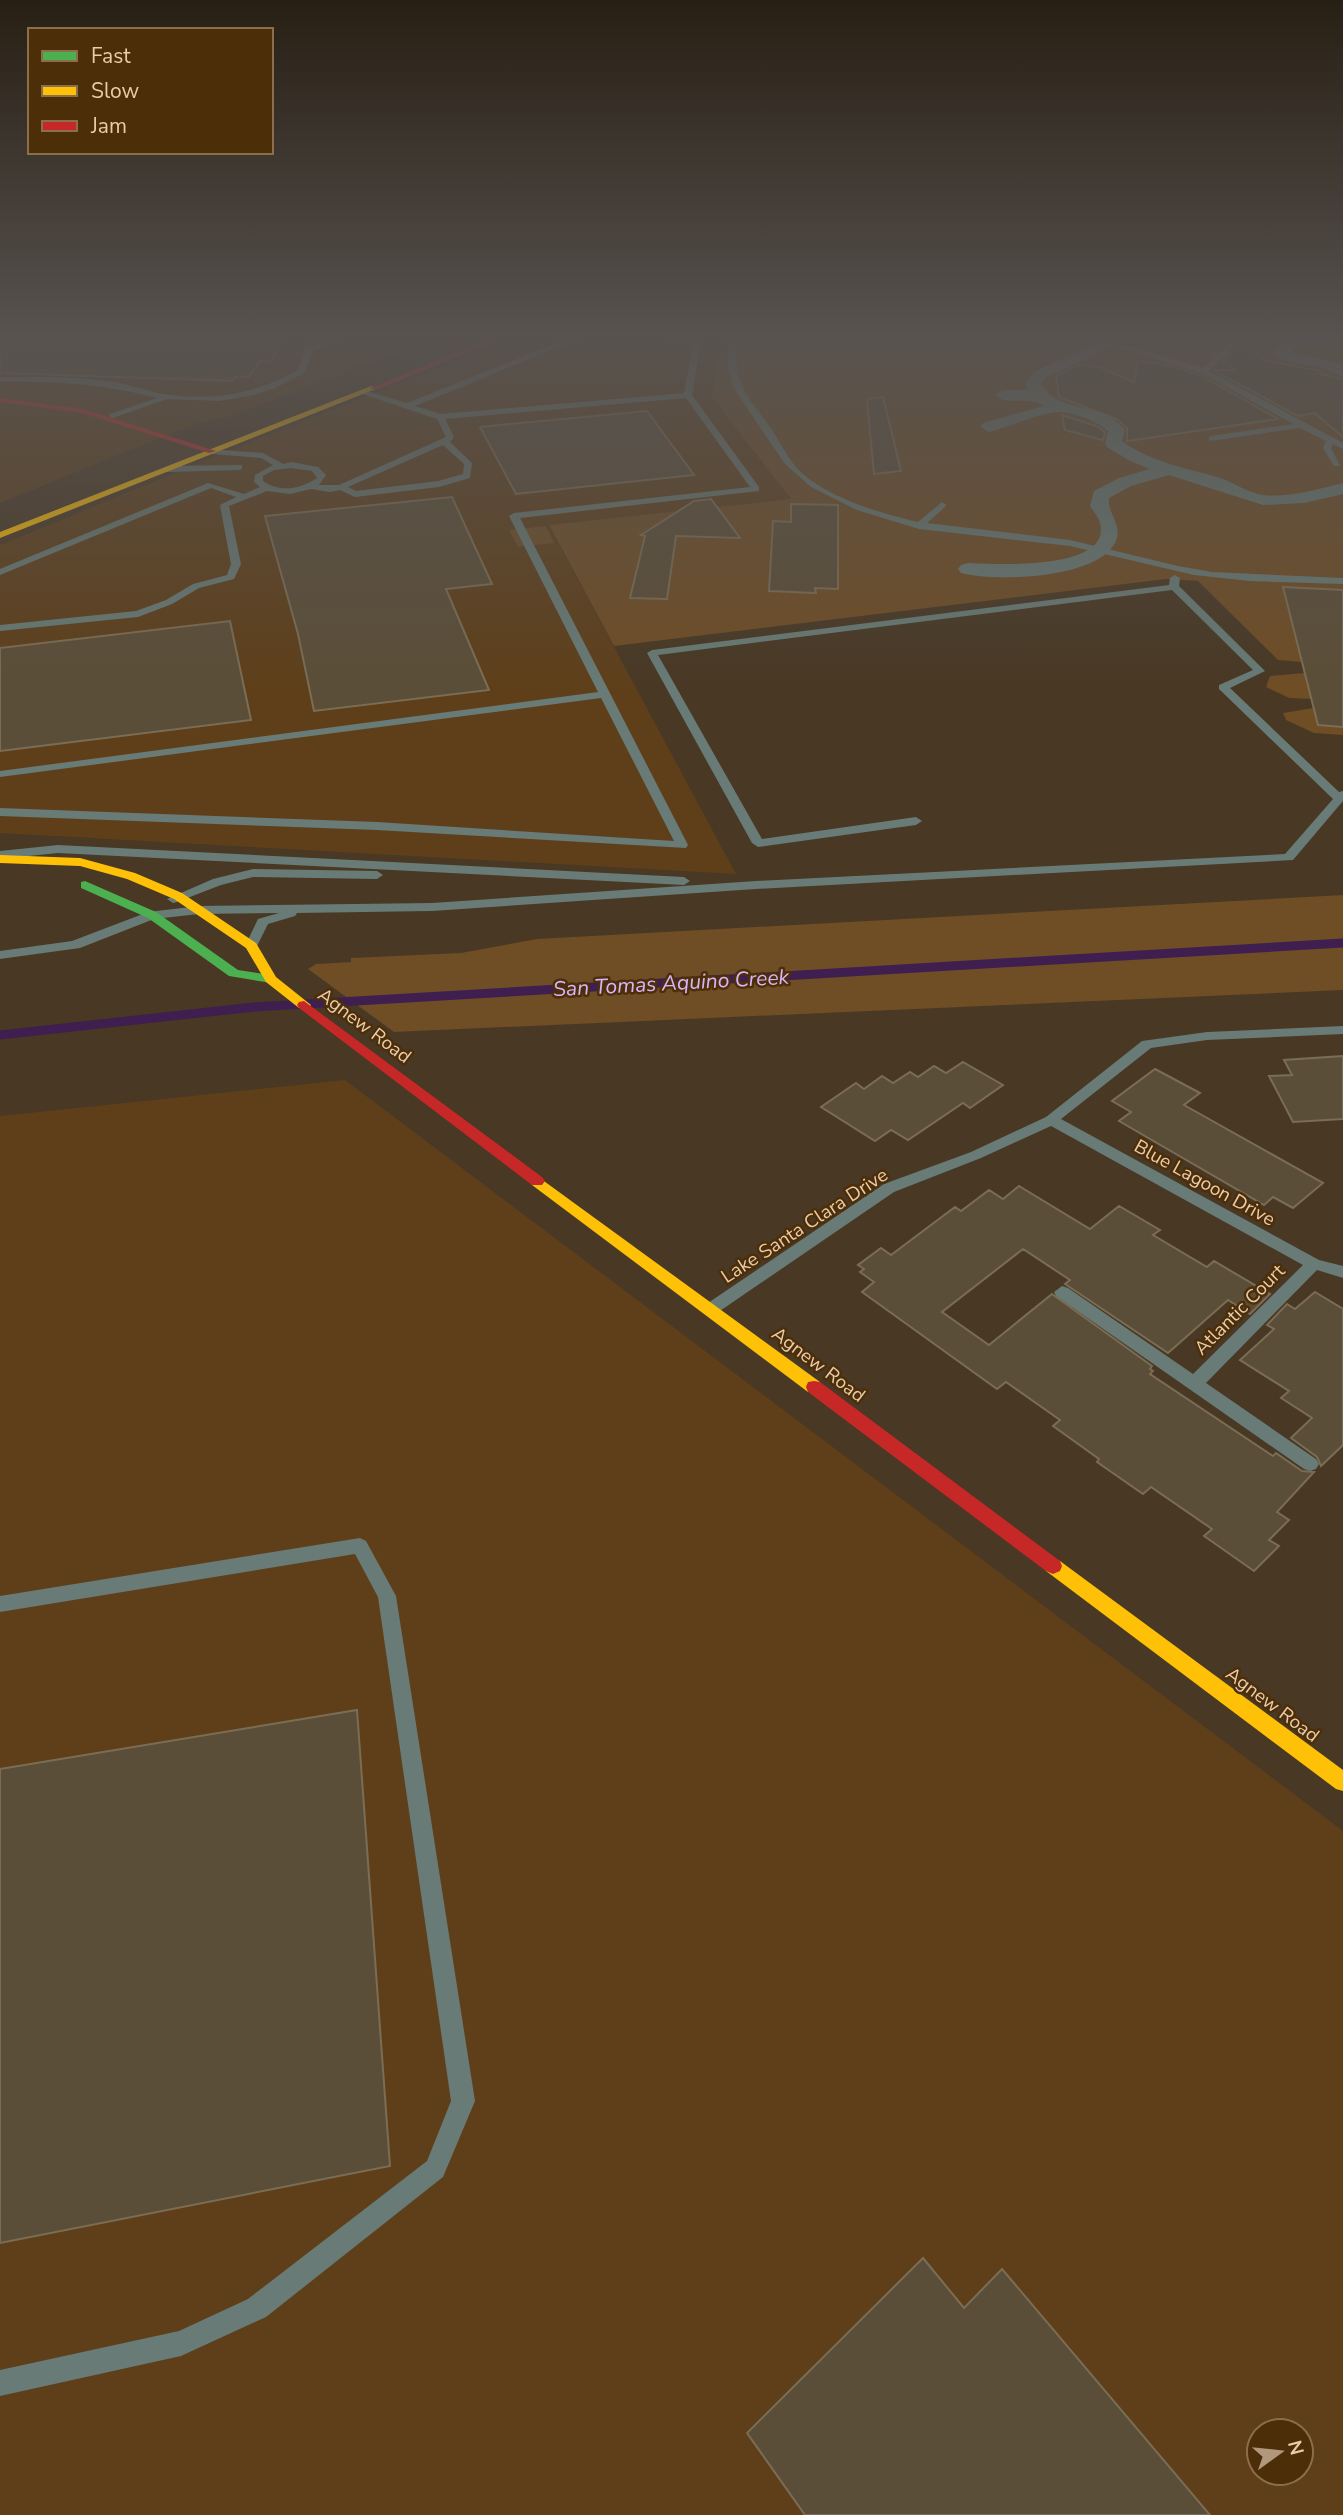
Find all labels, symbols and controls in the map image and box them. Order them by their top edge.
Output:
legend [28,28,273,154]
text: Fast [91,42,131,70]
text: Slow [91,77,140,105]
text: Jam [90,112,127,140]
water label: San Tomas Aquino Creek [552,963,790,1003]
street label: Agnew Road [312,982,416,1070]
street label: Blue Lagoon Drive [1129,1133,1280,1232]
street label: Lake Santa Clara Drive [716,1162,893,1290]
street label: Atlantic Court [1189,1258,1291,1361]
street label: Agnew Road [766,1321,870,1409]
street label: Agnew Road [1220,1661,1324,1749]
north arrow [1245,2417,1315,2487]
text: N [1281,2438,1310,2458]

